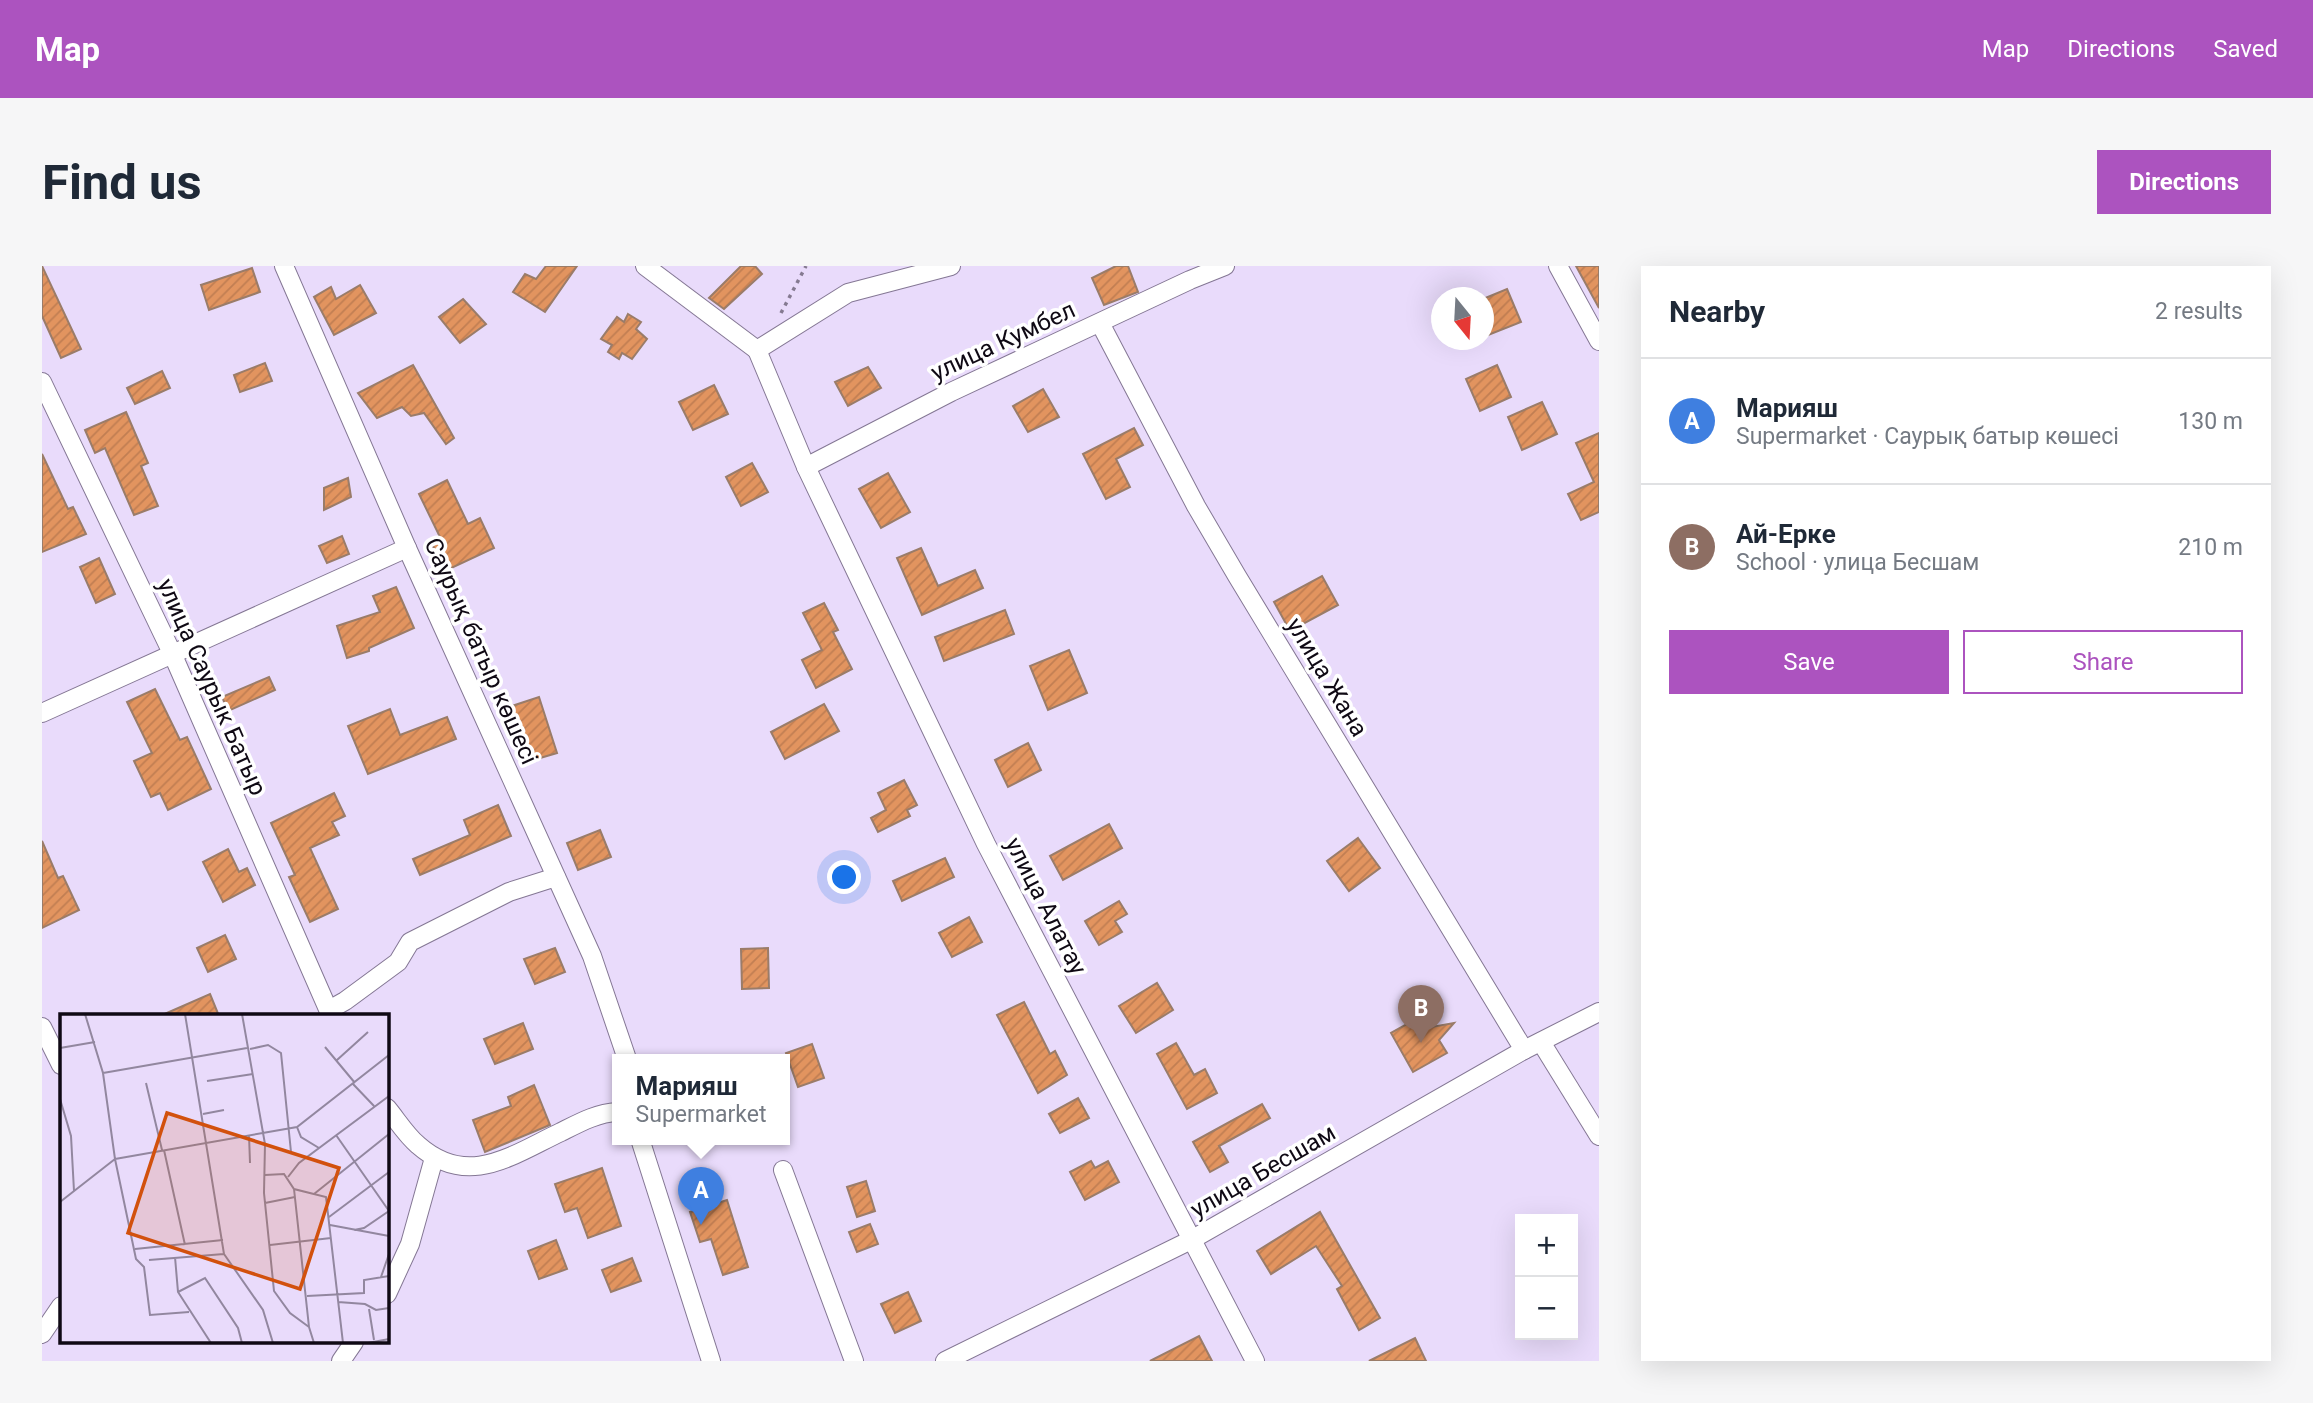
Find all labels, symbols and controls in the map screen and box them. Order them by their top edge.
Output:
text: Map [35,30,100,69]
text: Map [1982,35,2029,63]
text: Directions [2067,35,2175,63]
text: Saved [2213,35,2278,63]
button: Directions [2097,150,2271,214]
text: Find us [42,154,202,211]
north arrow [1431,287,1494,350]
text: Nearby [1669,294,1765,329]
street label: улица Кумбел [926,295,1080,387]
text: 2 results [2155,298,2243,325]
text: Марияш [1736,393,1838,423]
text: A [1684,408,1700,435]
text: 130 m [2178,408,2243,435]
text: Supermarket · Саурық батыр көшесі [1736,423,2119,450]
text: Ай-Ерке [1736,519,1836,549]
street label: Саурық батыр көшесі [418,533,544,769]
text: B [1685,534,1699,561]
text: 210 m [2178,534,2243,561]
text: School · улица Бесшам [1736,549,1979,576]
street label: улица Саурык Батыр [152,574,272,800]
street label: улица Жана [1281,613,1373,741]
button: Save [1669,630,1949,694]
button: Share [1963,630,2243,694]
street label: улица Алатау [999,833,1093,980]
your location [827,860,861,894]
pin: B [1398,985,1444,1043]
inset map [60,1014,388,1344]
popup [612,1054,790,1145]
text: Марияш [636,1071,738,1101]
text: Supermarket [636,1101,766,1128]
street label: улица Бесшам [1186,1118,1340,1224]
pin: A [678,1167,724,1225]
map controls [1515,1214,1578,1340]
button: + [1515,1214,1578,1277]
button: − [1515,1277,1578,1340]

